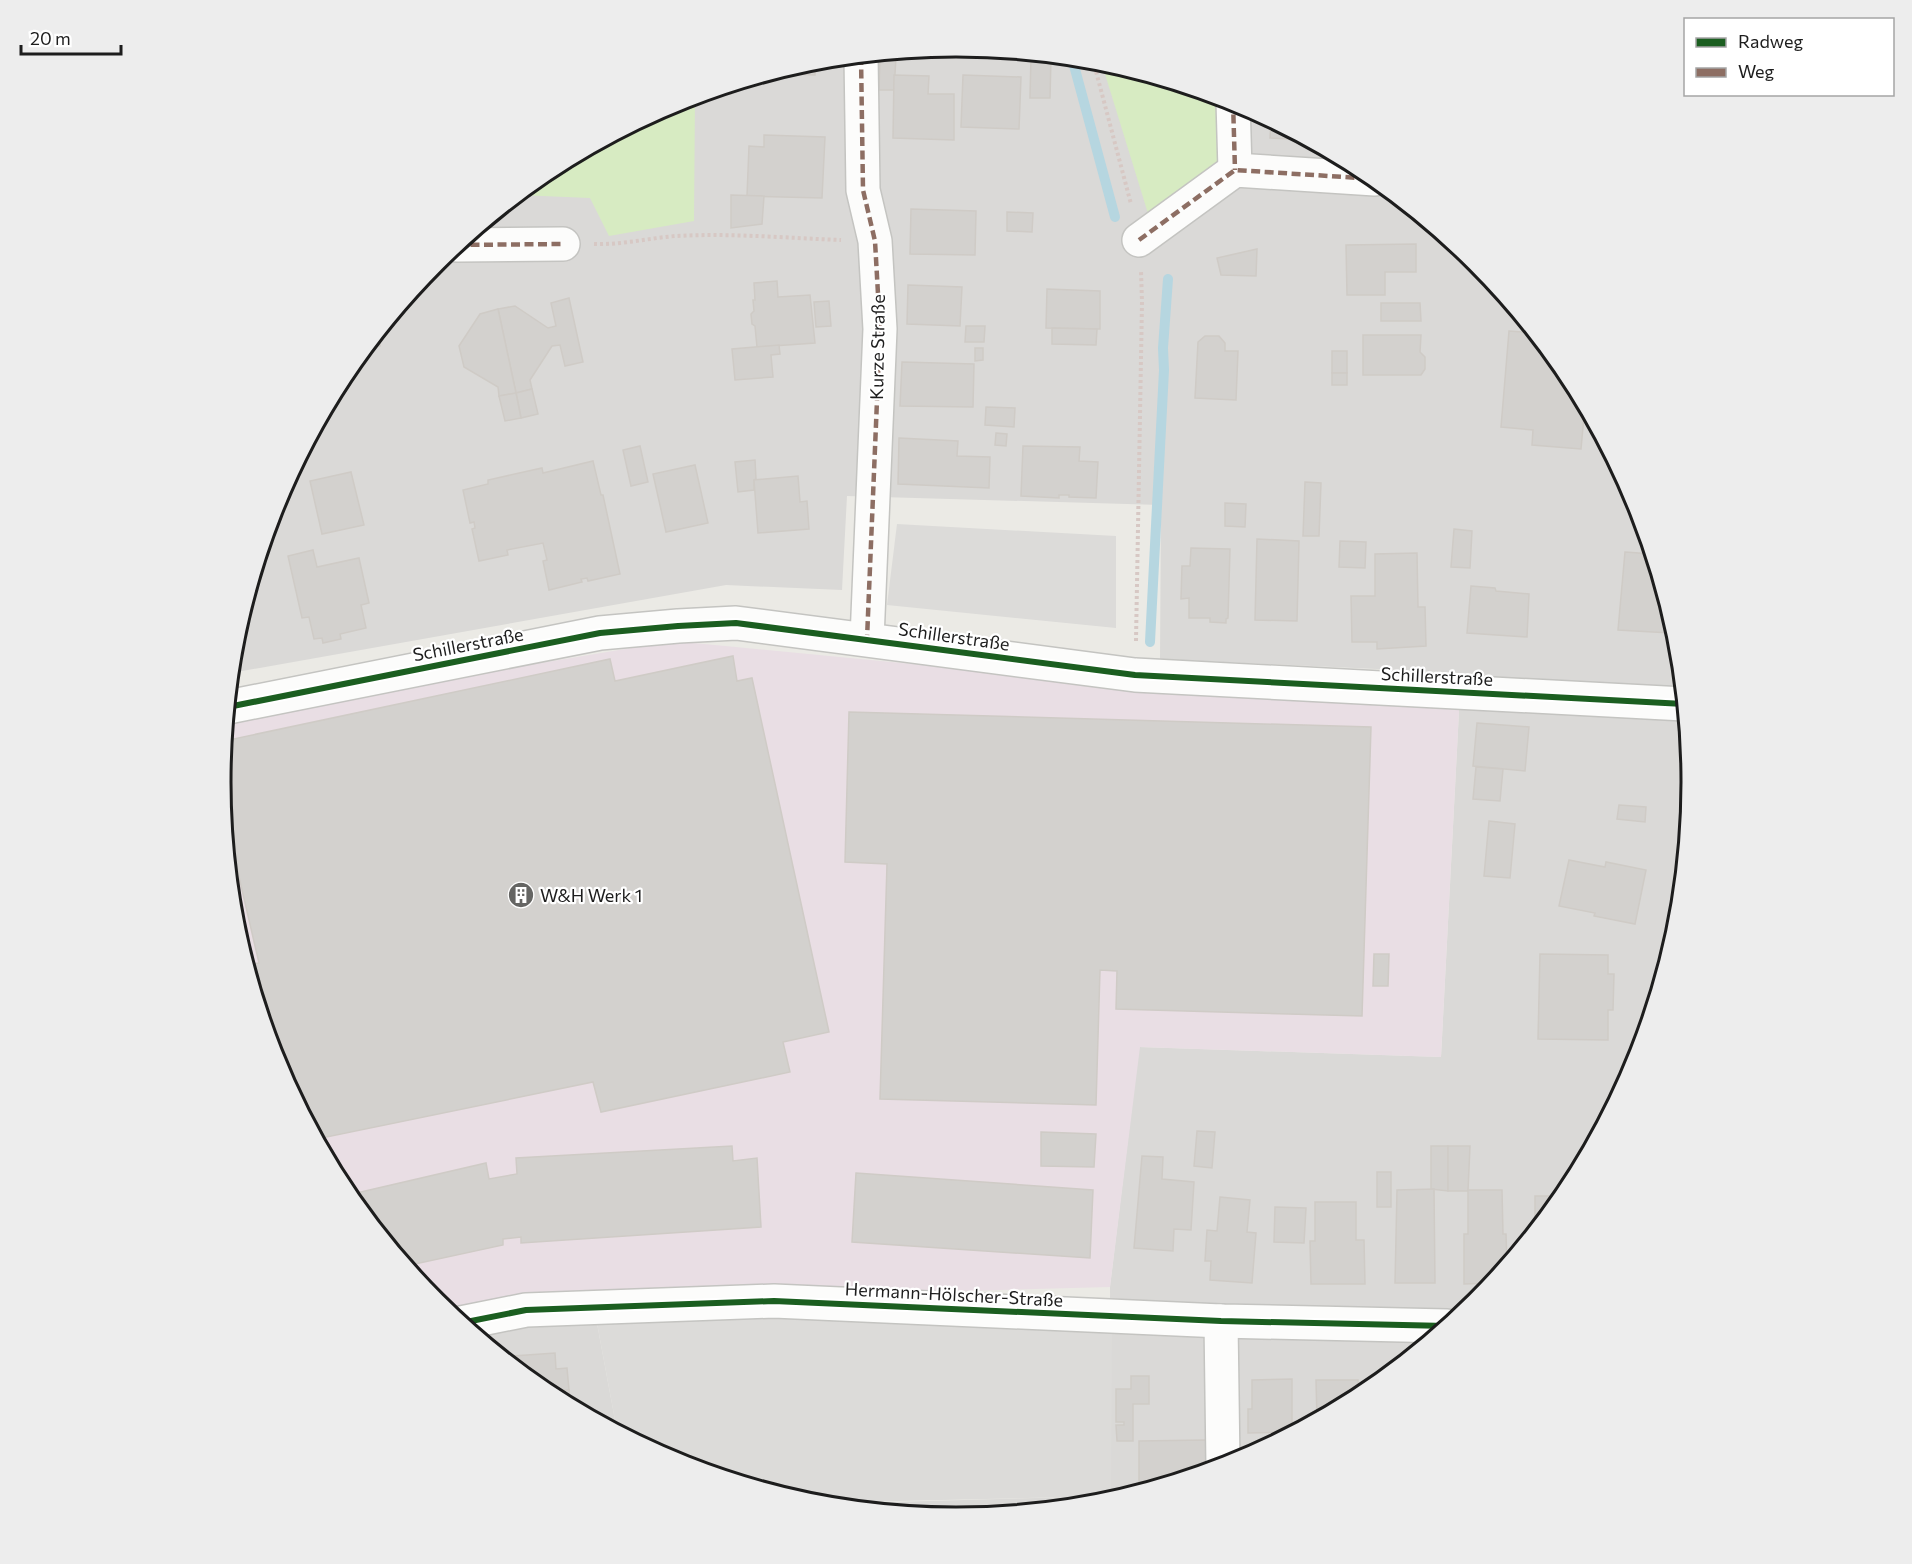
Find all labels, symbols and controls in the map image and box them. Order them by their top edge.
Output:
scale bar [21,18,122,56]
legend [1684,18,1894,96]
text: 20 m [30,27,71,49]
text: Radweg [1738,30,1803,52]
text: Weg [1738,60,1775,82]
street label: Kurze Straße [865,294,889,400]
street label: Schillerstraße [897,617,1011,655]
street label: Schillerstraße [411,622,525,666]
street label: Schillerstraße [1380,662,1494,690]
building icon: W&H Werk 1 [506,880,536,910]
place label: W&H Werk 1 [540,884,642,906]
street label: Hermann-Hölscher-Straße [844,1277,1064,1311]

